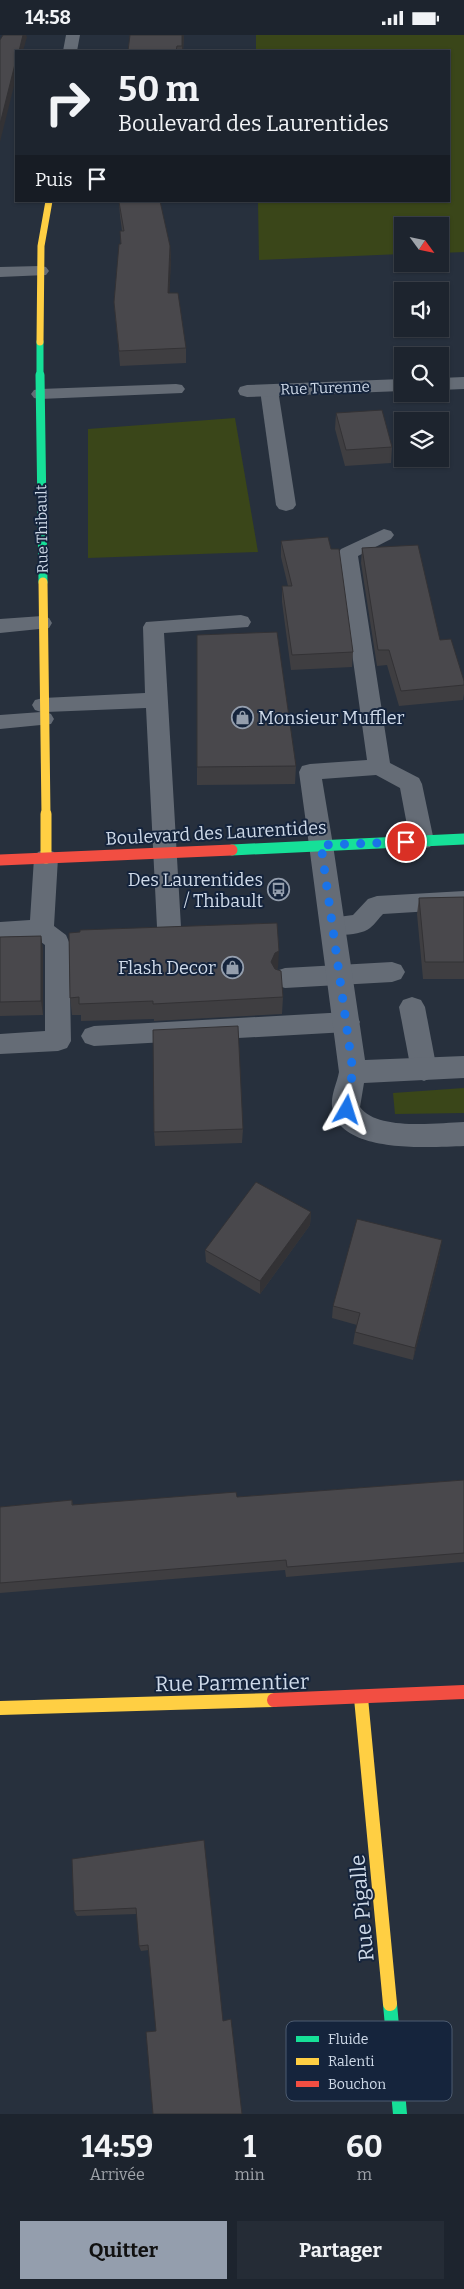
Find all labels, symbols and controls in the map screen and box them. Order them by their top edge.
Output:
text: 14:58 [25,6,71,29]
text: 50 m [118,68,199,110]
icon: right [35,70,100,135]
text: Boulevard des Laurentides [118,110,389,137]
icon: arrive [83,165,111,193]
text: Puis [35,168,73,191]
north arrow [394,217,449,273]
map controls [394,217,449,467]
button: sound [394,282,449,337]
button: search [394,347,449,402]
street label: Rue Turenne [280,377,370,399]
button: layers [394,412,449,467]
street label: Rue Thibault [32,484,52,573]
shop icon: Monsieur Muffler [230,706,254,730]
place label: Monsieur Muffler [258,707,405,729]
street label: Boulevard des Laurentides [105,816,327,850]
pin [385,821,427,863]
icon: arrive [392,828,420,856]
place label: Des Laurentides / Thibault [128,869,263,912]
bus stop icon: Des Laurentides / Thibault [267,878,291,902]
shop icon: Flash Decor [220,956,244,980]
place label: Flash Decor [118,957,216,979]
position arrow [320,1083,372,1135]
street label: Rue Parmentier [155,1669,309,1697]
street label: Rue Pigalle [344,1853,380,1963]
legend [286,2021,452,2101]
text: Fluide [328,2031,369,2048]
text: Ralenti [328,2053,374,2070]
text: Bouchon [328,2076,386,2093]
text: 14:59 [81,2129,153,2165]
text: 1 [243,2129,256,2165]
text: 60 [346,2129,383,2165]
text: Arrivée [90,2165,145,2184]
text: min [235,2165,265,2184]
text: m [357,2165,372,2184]
button: Quitter [20,2221,227,2279]
button: Partager [237,2221,444,2279]

